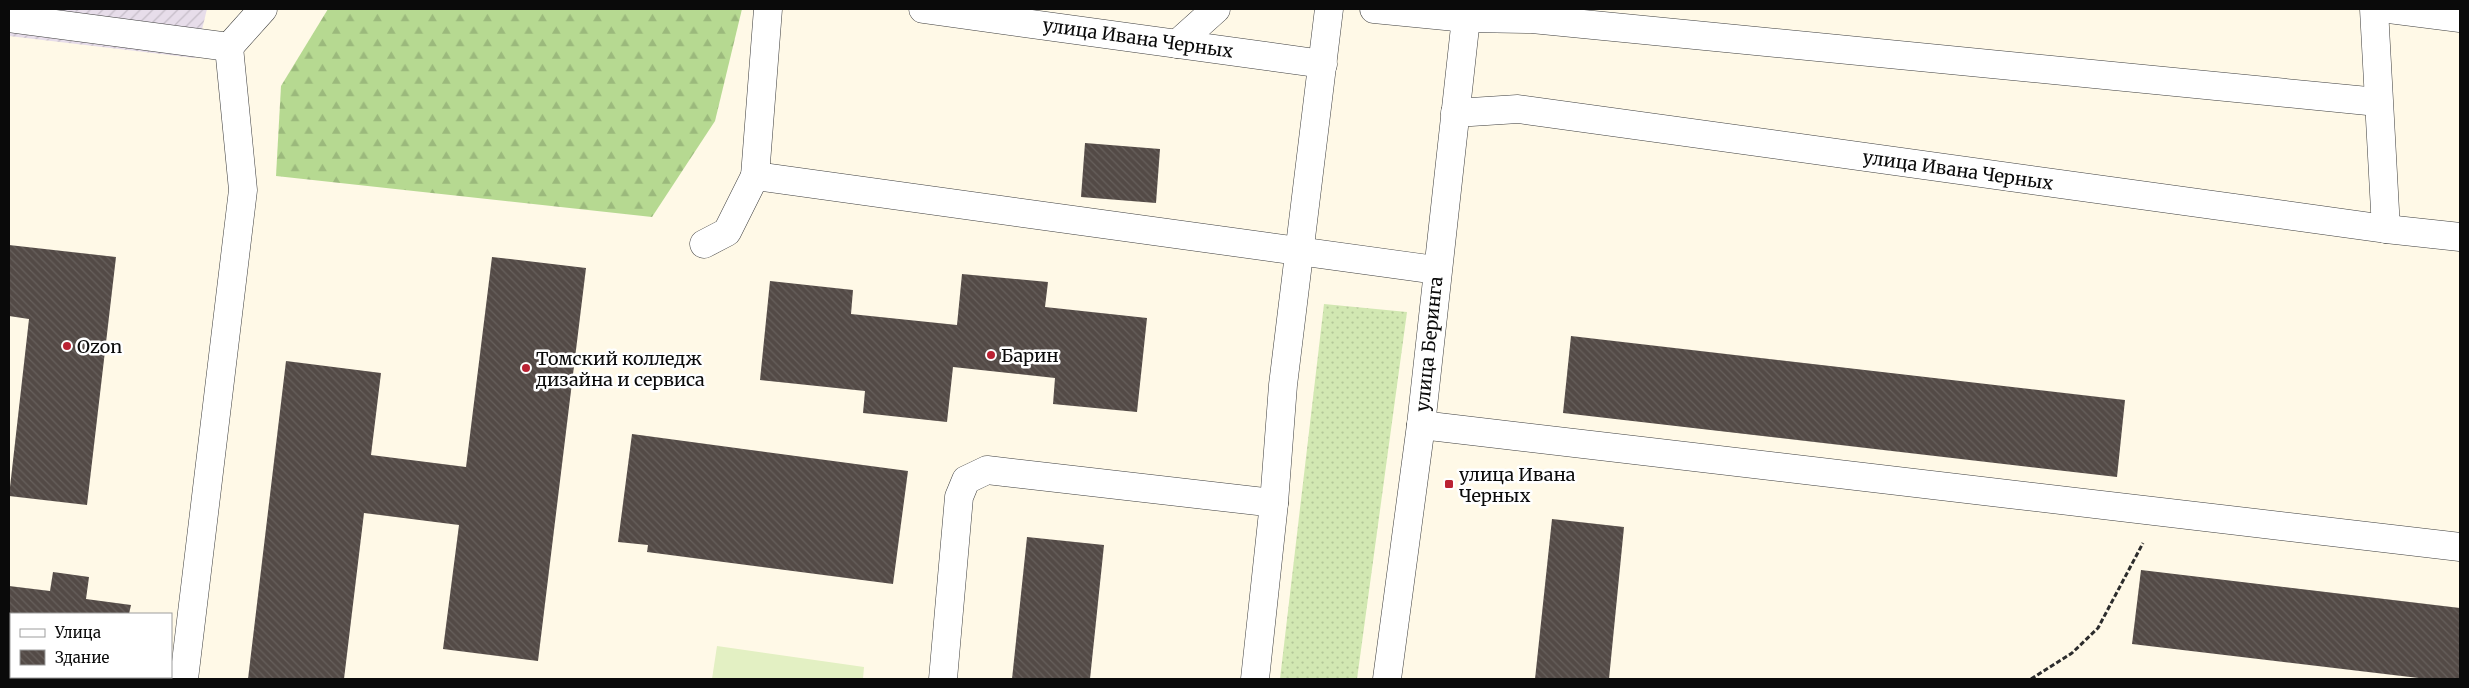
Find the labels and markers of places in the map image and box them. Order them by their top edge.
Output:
place label: Ozon [77,335,122,358]
marker: Ozon [61,340,73,352]
place label: Барин [1001,344,1059,367]
place label: Томский колледж дизайна и сервиса [535,347,705,391]
marker: Барин [985,349,997,361]
marker: Томский колледж дизайна и сервиса [520,362,532,374]
place label: улица Ивана Черных [1459,463,1576,507]
marker: улица Ивана Черных [1443,478,1455,490]

